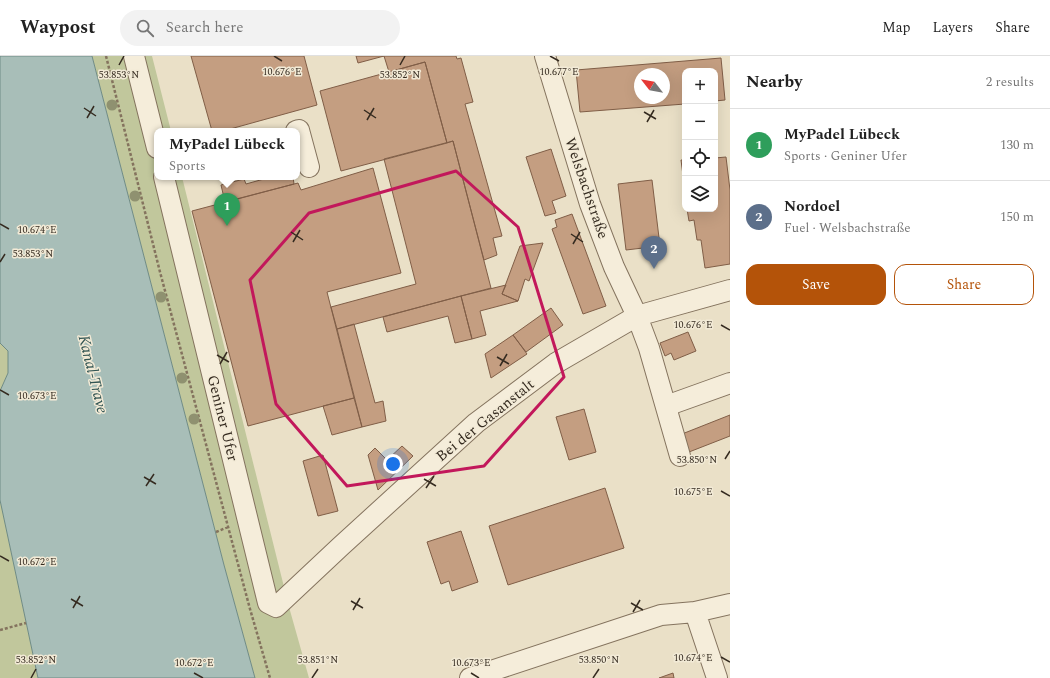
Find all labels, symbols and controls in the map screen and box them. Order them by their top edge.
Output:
search box [120,10,400,46]
text: Waypost [20,13,96,42]
text: Search here [166,16,243,39]
icon: search [134,17,156,39]
text: Map [882,17,911,38]
text: Layers [933,17,973,38]
text: Share [995,17,1030,38]
text: 10.676°E [262,64,302,80]
text: 10.677°E [539,64,579,80]
text: 53.853°N [99,67,139,83]
text: 53.852°N [380,67,420,83]
north arrow [634,68,670,104]
map controls [682,68,718,212]
button: + [682,68,718,104]
text: Nearby [746,69,802,95]
text: 2 results [986,72,1034,92]
button: − [682,104,718,140]
text: MyPadel Lübeck [784,123,900,146]
popup [154,128,300,180]
text: MyPadel Lübeck [169,133,285,156]
street label: Welsbachstraße [558,134,615,242]
text: 1 [755,135,763,155]
text: 130 m [1000,135,1034,155]
button: locate [682,140,718,176]
text: Sports · Geniner Ufer [784,146,907,166]
text: Sports [169,156,206,176]
button: layers [682,176,718,212]
pin: 1 [214,193,240,226]
text: Nordoel [784,195,840,218]
text: 2 [755,207,763,227]
text: 150 m [1000,207,1034,227]
text: Fuel · Welsbachstraße [784,218,911,238]
text: 10.674°E [17,222,57,238]
pin: 2 [641,236,667,269]
text: 53.853°N [13,246,53,262]
button: Save [746,264,886,305]
button: Share [894,264,1034,305]
text: 10.676°E [673,317,713,333]
water label: Kanal-Trave [72,332,114,416]
street label: Geniner Ufer [201,373,244,464]
street label: Bei der Gasanstalt [431,373,540,467]
text: 10.673°E [17,388,57,404]
text: 53.850°N [677,452,717,468]
your location [383,454,403,474]
text: 10.675°E [673,484,713,500]
text: 10.672°E [17,554,57,570]
text: 10.674°E [673,650,713,666]
text: 53.852°N [16,652,56,668]
text: 53.851°N [298,652,338,668]
text: 53.850°N [579,652,619,668]
text: 10.672°E [174,655,214,671]
text: 10.673°E [451,655,491,671]

